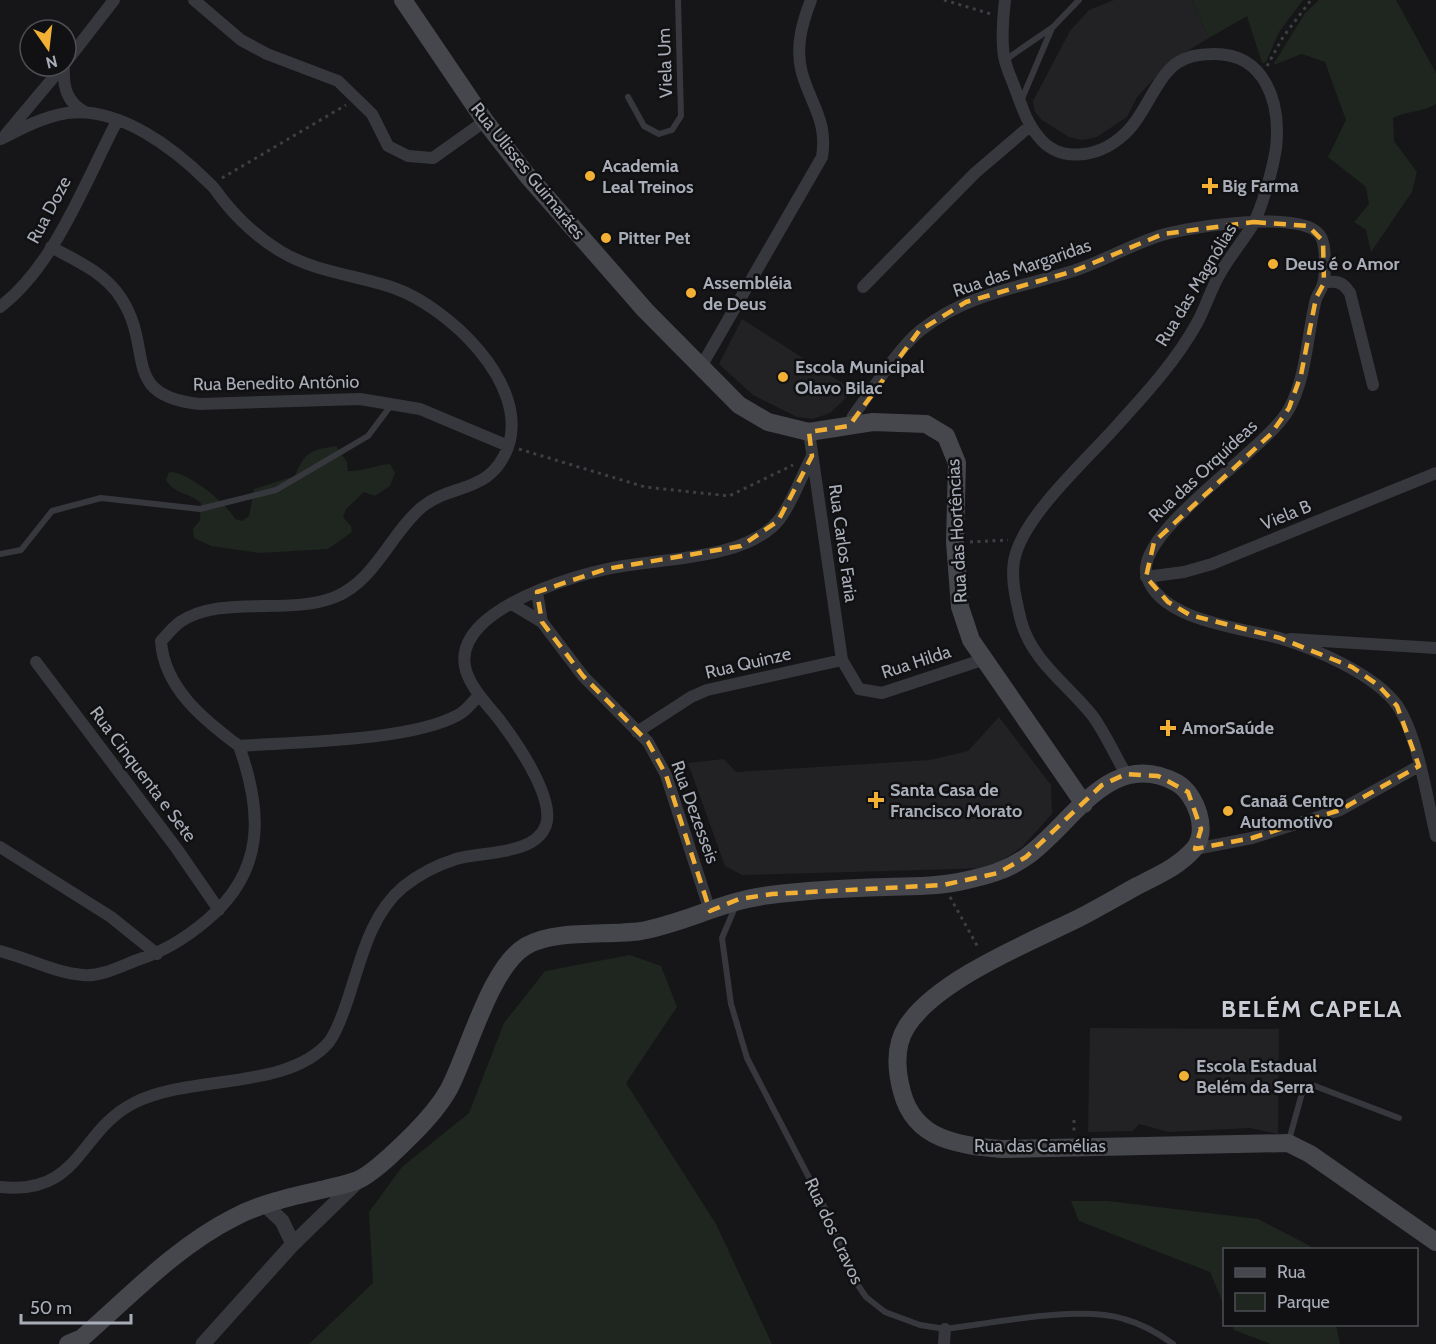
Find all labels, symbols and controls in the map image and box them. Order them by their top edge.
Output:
north arrow [18,18,78,78]
street label: Viela Um [653,27,677,99]
text: N [44,51,59,73]
street label: Rua Ulisses Guimarães [466,98,590,244]
place label: Academia Leal Treinos [602,155,694,198]
marker: Academia Leal Treinos [583,169,597,183]
street label: Rua Doze [22,173,76,247]
place label: Big Farma [1222,175,1299,197]
marker: Big Farma [1203,179,1217,193]
street label: Rua das Magnólias [1151,220,1241,350]
place label: Pitter Pet [618,227,691,249]
marker: Pitter Pet [599,231,613,245]
street label: Rua das Margaridas [950,234,1094,302]
place label: Deus é o Amor [1285,253,1400,275]
marker: Deus é o Amor [1266,257,1280,271]
place label: Assembléia de Deus [703,272,792,315]
marker: Assembléia de Deus [684,286,698,300]
place label: Escola Municipal Olavo Bilac [795,356,925,399]
marker: Escola Municipal Olavo Bilac [776,370,790,384]
street label: Rua Benedito Antônio [193,371,359,395]
street label: Rua das Orquídeas [1144,415,1262,527]
street label: Rua das Hortências [942,458,972,604]
street label: Rua Carlos Faria [824,483,862,604]
street label: Viela B [1258,495,1315,535]
street label: Rua Hilda [878,640,954,684]
street label: Rua Quinze [703,642,793,684]
street label: Rua Cinquenta e Sete [85,702,201,846]
place label: AmorSaúde [1182,717,1274,739]
marker: AmorSaúde [1159,719,1177,737]
street label: Rua Dezesseis [666,758,724,866]
place label: Santa Casa de Francisco Morato [890,779,1022,822]
place label: Canaã Centro Automotivo [1240,790,1344,833]
marker: Santa Casa de Francisco Morato [867,791,885,809]
marker: Canaã Centro Automotivo [1221,804,1235,818]
district label: BELÉM CAPELA [1221,994,1403,1023]
place label: Escola Estadual Belém da Serra [1196,1055,1317,1098]
marker: Escola Estadual Belém da Serra [1177,1069,1191,1083]
street label: Rua das Camélias [974,1135,1106,1157]
street label: Rua dos Cravos [800,1174,868,1288]
legend [1223,1248,1418,1326]
text: Rua [1277,1261,1306,1283]
scale bar [21,1287,130,1325]
text: Parque [1277,1291,1330,1313]
text: 50 m [30,1297,72,1319]

